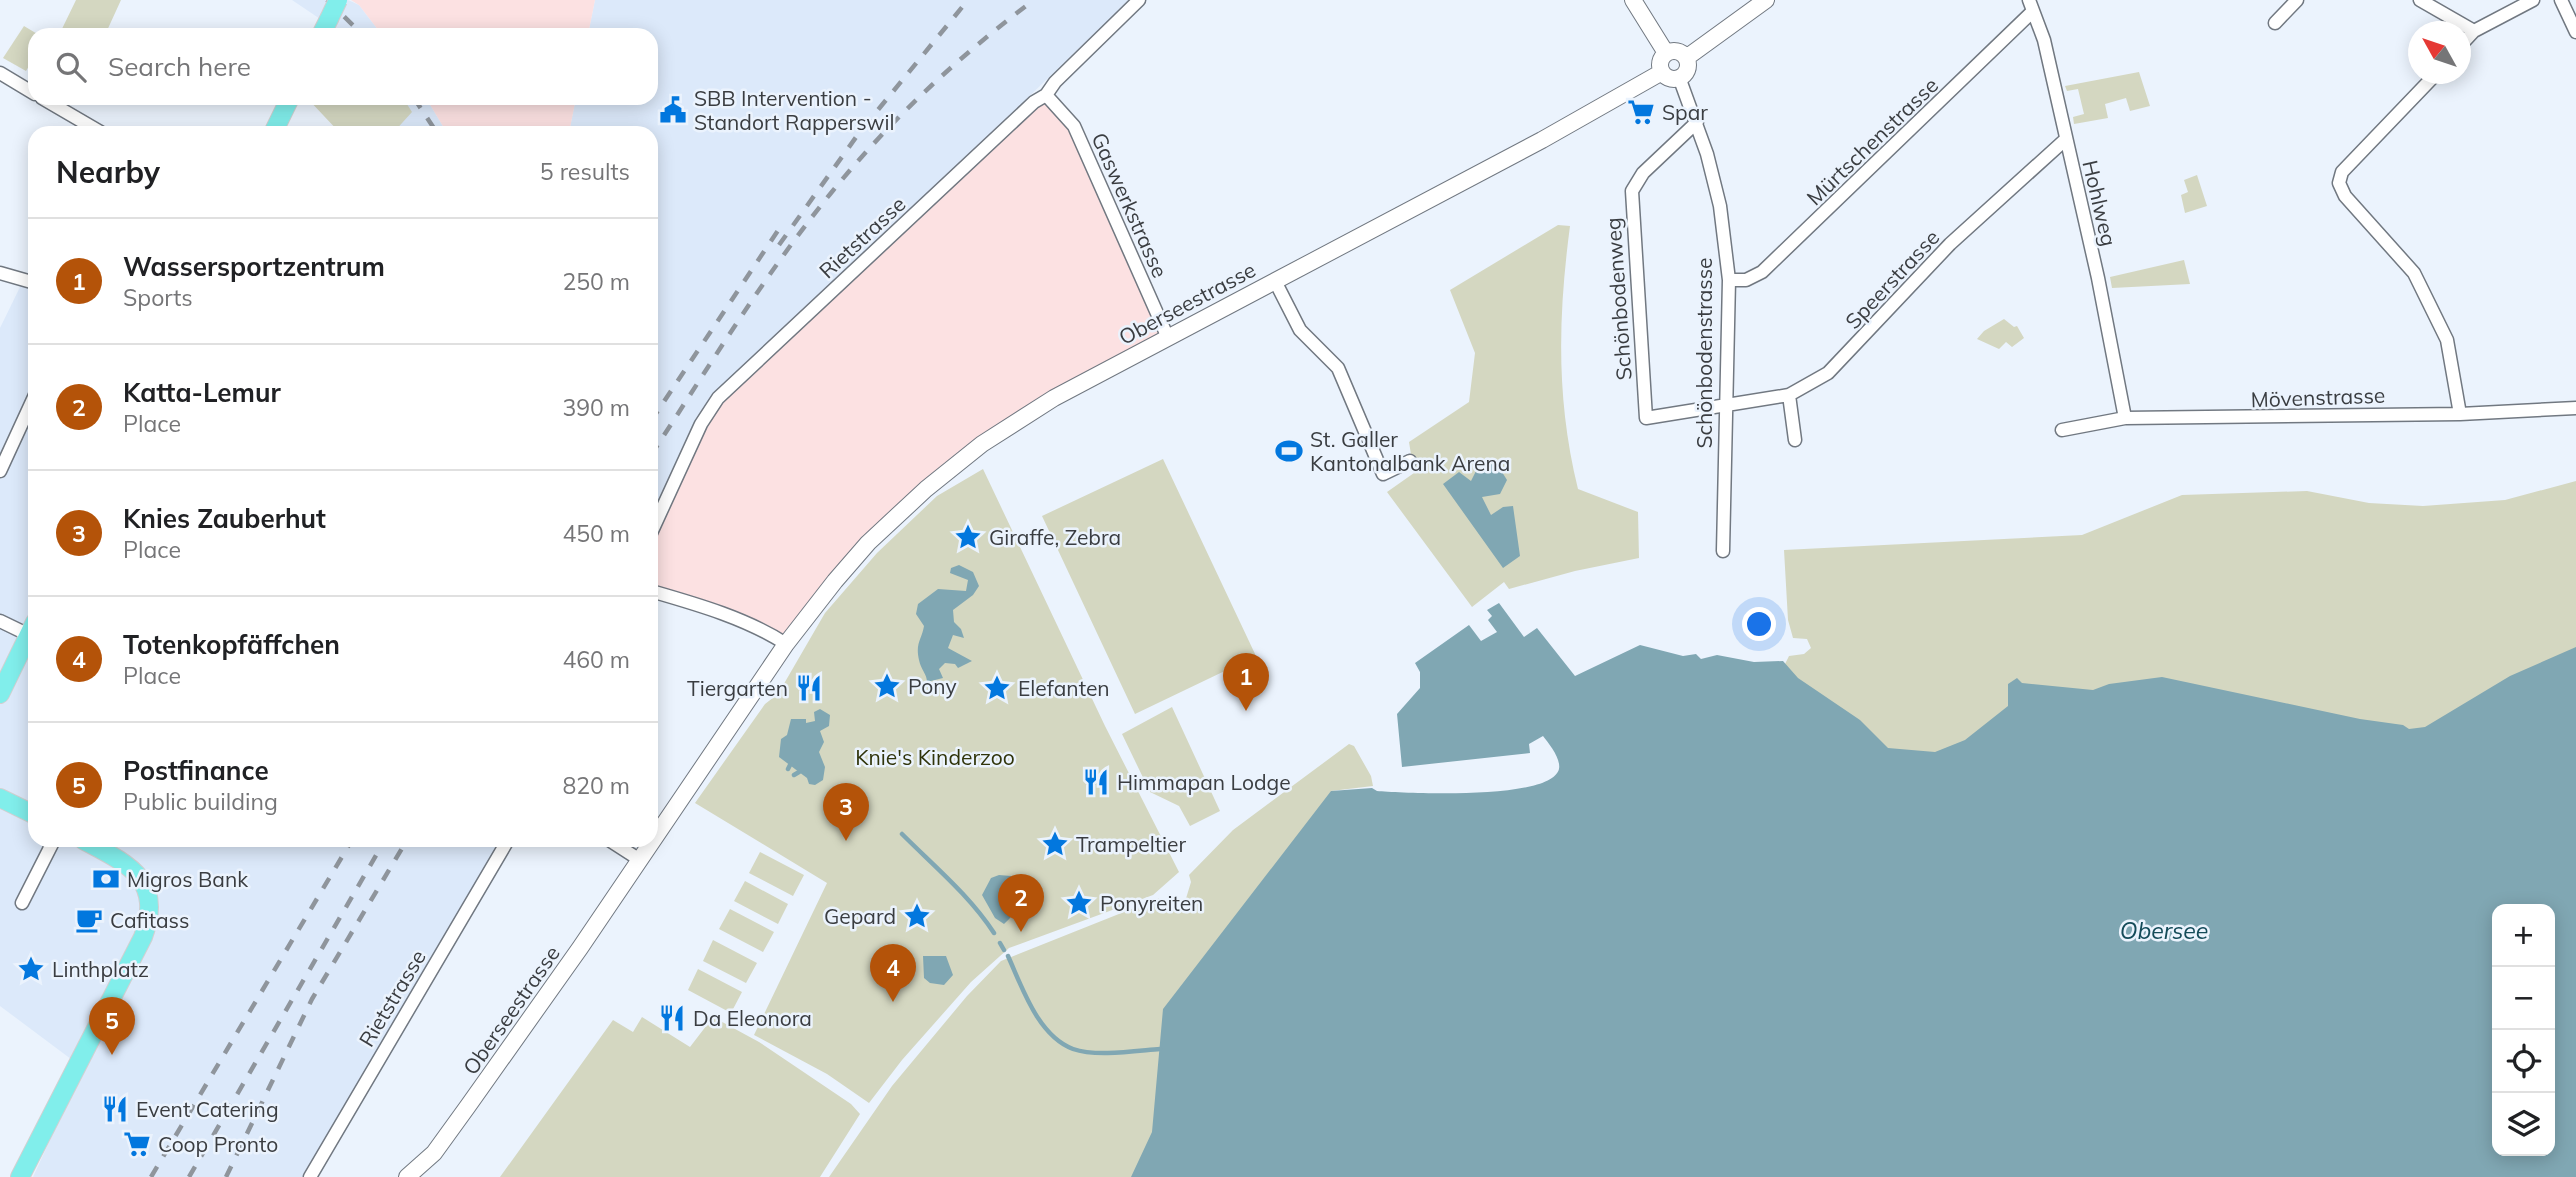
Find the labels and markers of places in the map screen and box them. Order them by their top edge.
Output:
place label: SBB Intervention - Standort Rapperswil [694,85,895,135]
public building icon: SBB Intervention - Standort Rapperswil [658,95,688,125]
supermarket icon: Spar [1626,97,1656,127]
place label: Spar [1662,99,1708,125]
place label: St. Galler Kantonalbank Arena [1310,426,1510,476]
sports icon: St. Galler Kantonalbank Arena [1274,436,1304,466]
place icon: Giraffe, Zebra [953,522,983,552]
place label: Giraffe, Zebra [989,524,1121,550]
pin: 1 [1223,653,1269,711]
place icon: Pony [872,671,902,701]
restaurant icon: Tiergarten [794,673,824,703]
place label: Pony [908,673,957,699]
place icon: Elefanten [982,673,1012,703]
place label: Tiergarten [687,675,788,701]
place label: Elefanten [1018,675,1110,701]
restaurant icon: Himmapan Lodge [1081,767,1111,797]
place label: Himmapan Lodge [1117,769,1291,795]
pin: 3 [823,783,869,841]
place icon: Trampeltier [1040,829,1070,859]
place label: Trampeltier [1076,831,1186,857]
bank icon: Migros Bank [91,864,121,894]
place label: Migros Bank [127,866,248,892]
pin: 2 [998,874,1044,932]
place icon: Ponyreiten [1064,888,1094,918]
place label: Ponyreiten [1100,890,1203,916]
place icon: Gepard [902,901,932,931]
place label: Gepard [824,903,896,929]
cafe icon: Cafitass [74,905,104,935]
place label: Cafitass [110,907,189,933]
pin: 4 [870,944,916,1002]
place icon: Linthplatz [16,954,46,984]
place label: Linthplatz [52,956,149,982]
pin: 5 [89,997,135,1055]
restaurant icon: Da Eleonora [657,1003,687,1033]
place label: Da Eleonora [693,1005,812,1031]
restaurant icon: Event Catering [100,1094,130,1124]
place label: Event Catering [136,1096,279,1122]
supermarket icon: Coop Pronto [122,1129,152,1159]
place label: Coop Pronto [158,1131,278,1157]

